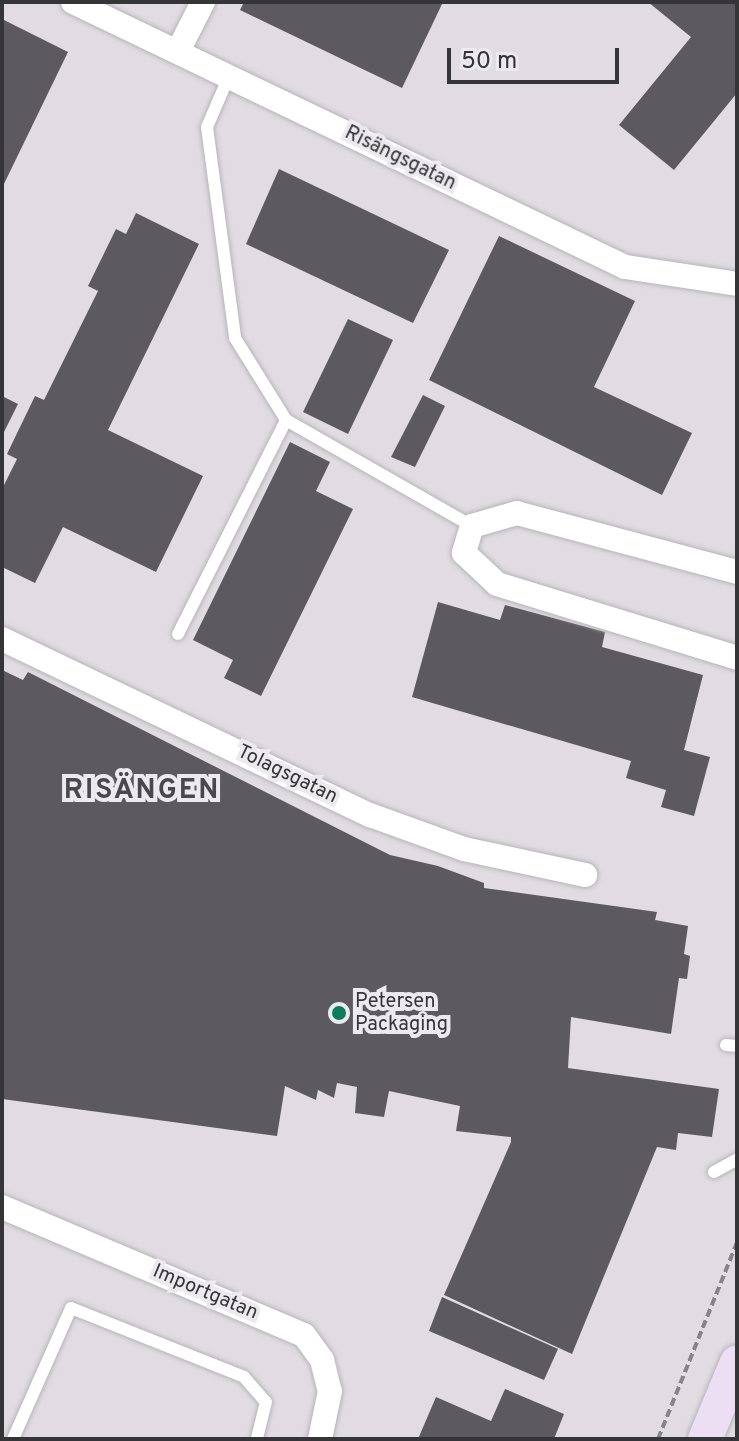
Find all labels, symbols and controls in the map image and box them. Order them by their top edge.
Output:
scale bar [451,32,623,82]
text: 50 m [461,47,517,77]
street label: Risängsgatan [340,122,460,196]
street label: Tolagsgatan [233,740,341,810]
district label: RISÄNGEN [64,774,220,808]
place label: Petersen Packaging [355,990,448,1037]
marker: Petersen Packaging [330,1004,348,1022]
street label: Importgatan [149,1260,261,1326]

